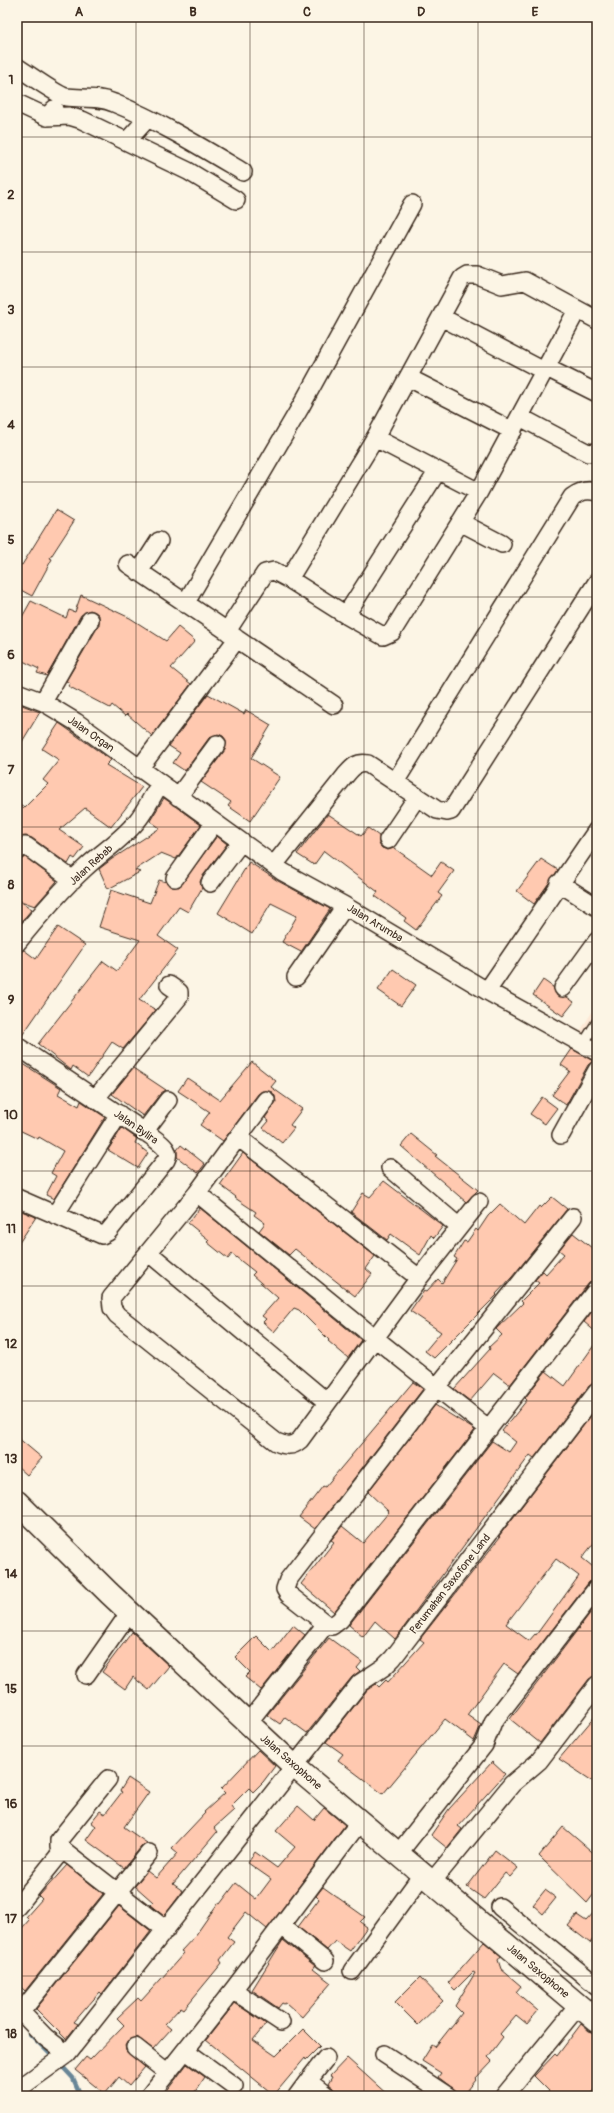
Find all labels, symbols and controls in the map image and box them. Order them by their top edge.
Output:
text: A [75,4,84,20]
text: B [189,4,197,20]
text: C [303,4,311,20]
text: D [417,4,425,20]
text: E [532,4,539,20]
text: 1 [8,72,14,88]
text: 2 [7,187,15,203]
text: 3 [7,302,15,318]
text: 4 [7,417,15,433]
text: 5 [7,532,15,548]
text: 6 [7,647,15,663]
street label: Jalan Organ [65,713,117,755]
text: 7 [8,762,15,778]
street label: Jalan Rebab [67,842,115,888]
text: 8 [8,877,15,893]
street label: Jalan Arumba [345,901,405,945]
text: 9 [8,992,15,1008]
text: 10 [4,1107,18,1123]
street label: Jalan Bylira [111,1107,161,1147]
text: 11 [6,1221,16,1237]
text: 12 [5,1336,17,1352]
text: 13 [5,1451,17,1467]
street label: Perumahan Saxofone Land [407,1531,493,1637]
text: 14 [5,1566,18,1582]
text: 15 [5,1681,17,1697]
street label: Jalan Saxophone [258,1732,325,1793]
text: 16 [5,1796,18,1812]
text: 17 [5,1911,17,1927]
street label: Jalan Saxophone [504,1941,572,2001]
text: 18 [5,2026,17,2042]

